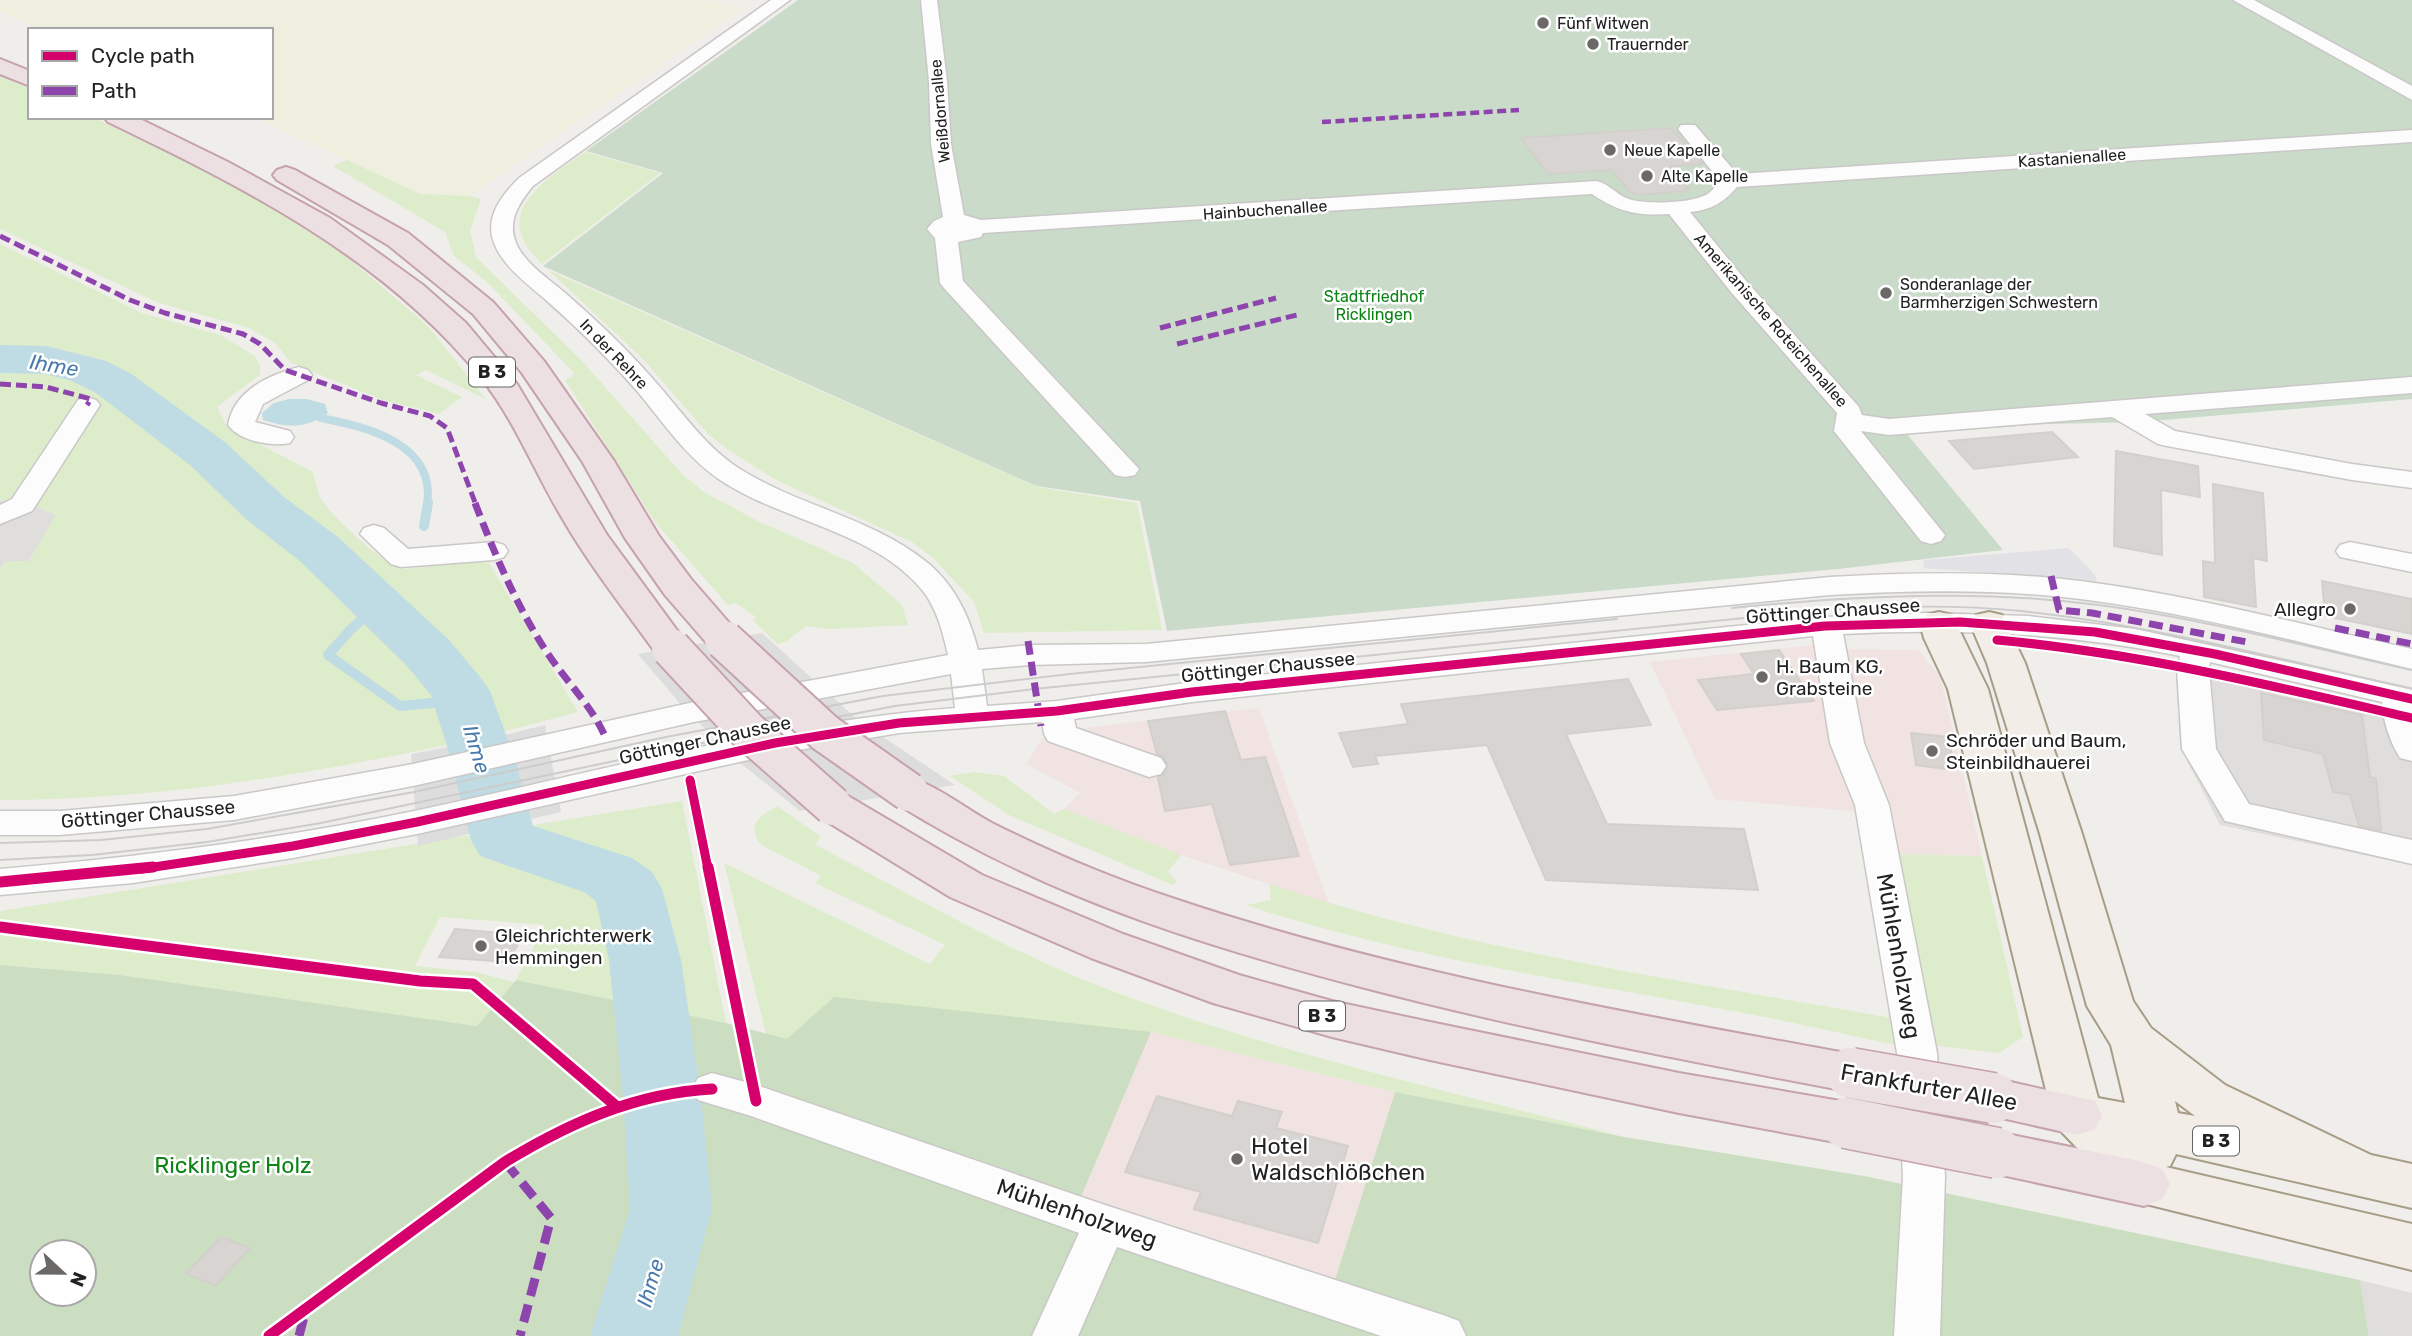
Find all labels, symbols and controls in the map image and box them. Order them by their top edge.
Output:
place label: Fünf Witwen [1557,14,1649,33]
marker: Fünf Witwen [1535,15,1551,31]
legend [28,28,273,119]
place label: Trauernder [1607,35,1689,54]
marker: Trauernder [1585,36,1601,52]
text: Cycle path [91,43,195,68]
street label: Weißdornallee [926,58,954,164]
text: Path [91,78,137,103]
place label: Neue Kapelle [1624,141,1720,160]
marker: Neue Kapelle [1602,142,1618,158]
street label: Kastanienallee [2017,145,2127,171]
place label: Alte Kapelle [1661,167,1748,186]
marker: Alte Kapelle [1639,168,1655,184]
street label: Hainbuchenallee [1202,196,1328,224]
street label: Amerikanische Roteichenallee [1690,229,1852,411]
place label: Sonderanlage der Barmherzigen Schwestern [1900,275,2098,312]
marker: Sonderanlage der Barmherzigen Schwestern [1878,285,1894,301]
park label: Stadtfriedhof Ricklingen [1324,287,1425,324]
street label: In der Rehre [576,315,652,393]
water label: Ihme [28,349,80,381]
road number: B 3 [469,358,515,386]
street label: Göttinger Chaussee [1745,593,1921,629]
place label: Allegro [2274,598,2336,621]
marker: Allegro [2342,601,2358,617]
street label: Göttinger Chaussee [1180,646,1356,688]
place label: H. Baum KG, Grabsteine [1776,655,1883,700]
marker: H. Baum KG, Grabsteine [1754,669,1770,685]
street label: Göttinger Chaussee [617,711,793,769]
water label: Ihme [458,722,496,776]
place label: Schröder und Baum, Steinbildhauerei [1946,729,2126,774]
marker: Schröder und Baum, Steinbildhauerei [1924,743,1940,759]
street label: Göttinger Chaussee [60,795,236,833]
street label: Mühlenholzweg [1871,871,1927,1041]
place label: Gleichrichterwerk Hemmingen [495,924,652,969]
marker: Gleichrichterwerk Hemmingen [473,938,489,954]
road number: B 3 [1299,1001,1345,1030]
street label: Frankfurter Allee [1838,1058,2020,1116]
road number: B 3 [2193,1126,2239,1156]
place label: Hotel Waldschlößchen [1251,1132,1425,1186]
park label: Ricklinger Holz [154,1151,312,1179]
marker: Hotel Waldschlößchen [1229,1151,1245,1167]
street label: Mühlenholzweg [993,1172,1161,1254]
north arrow [28,1238,98,1308]
water label: Ihme [631,1256,669,1310]
text: N [65,1269,92,1290]

